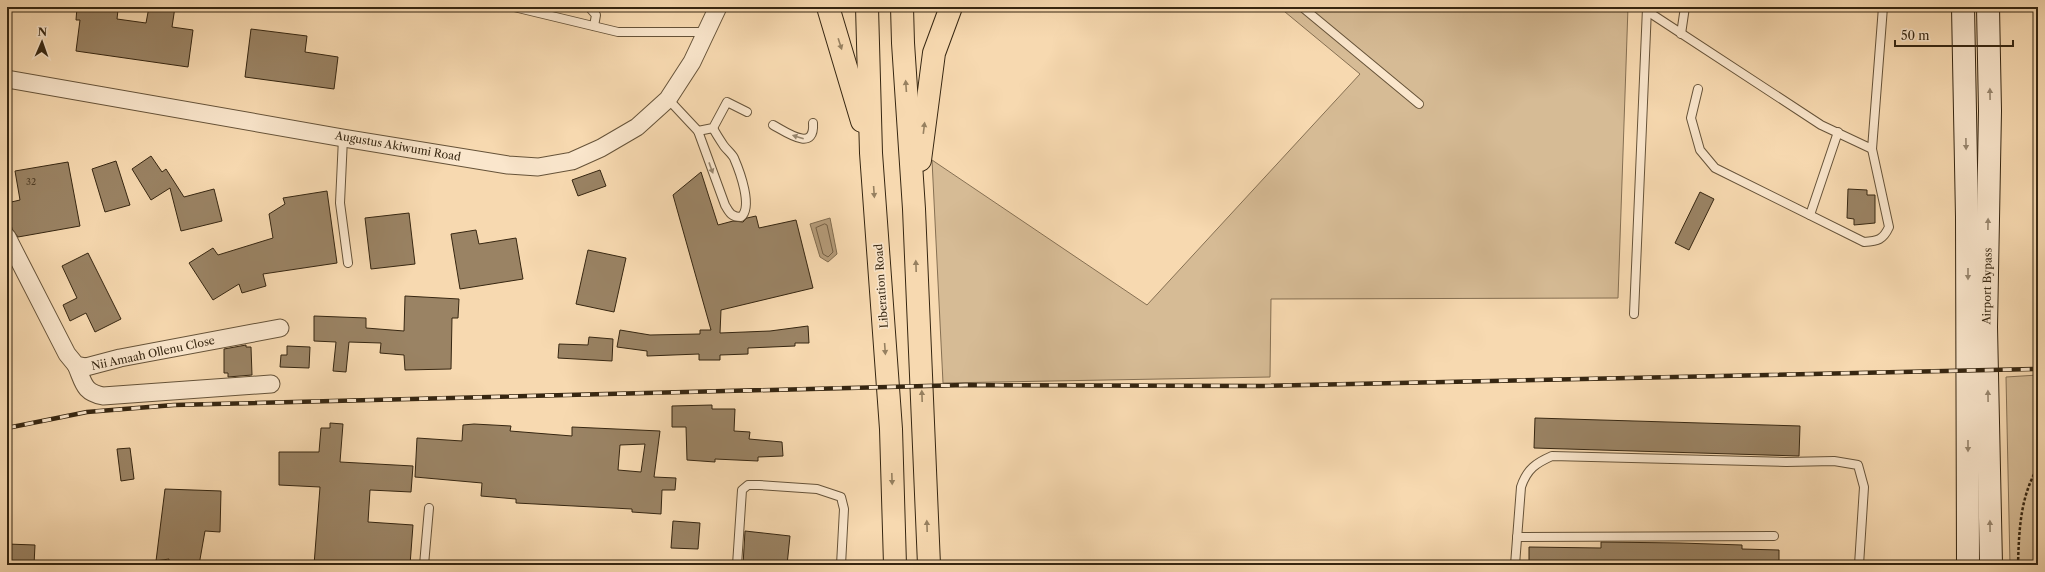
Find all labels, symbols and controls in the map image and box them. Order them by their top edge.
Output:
north arrow [22,22,62,62]
scale bar [1895,22,2013,48]
text: N [37,25,48,39]
text: 50 m [1901,28,1930,43]
one-way arrow [837,38,843,50]
one-way arrow [902,80,909,92]
one-way arrow [1986,88,1993,100]
one-way arrow [921,122,927,134]
street label: Augustus Akiwumi Road [333,128,462,164]
one-way arrow [792,134,804,140]
one-way arrow [1963,138,1969,151]
one-way arrow [708,162,714,174]
house number: 32 [26,176,36,187]
one-way arrow [871,186,878,198]
one-way arrow [1985,217,1991,230]
street label: Liberation Road [871,243,891,329]
street label: Airport Bypass [1979,247,1995,326]
one-way arrow [913,260,920,272]
one-way arrow [1965,268,1971,281]
street label: Nii Amaah Ollenu Close [90,333,216,373]
one-way arrow [882,343,889,355]
one-way arrow [919,389,925,402]
one-way arrow [1985,389,1991,402]
one-way arrow [1965,440,1971,453]
one-way arrow [889,473,895,486]
one-way arrow [924,519,930,532]
one-way arrow [1987,519,1993,532]

